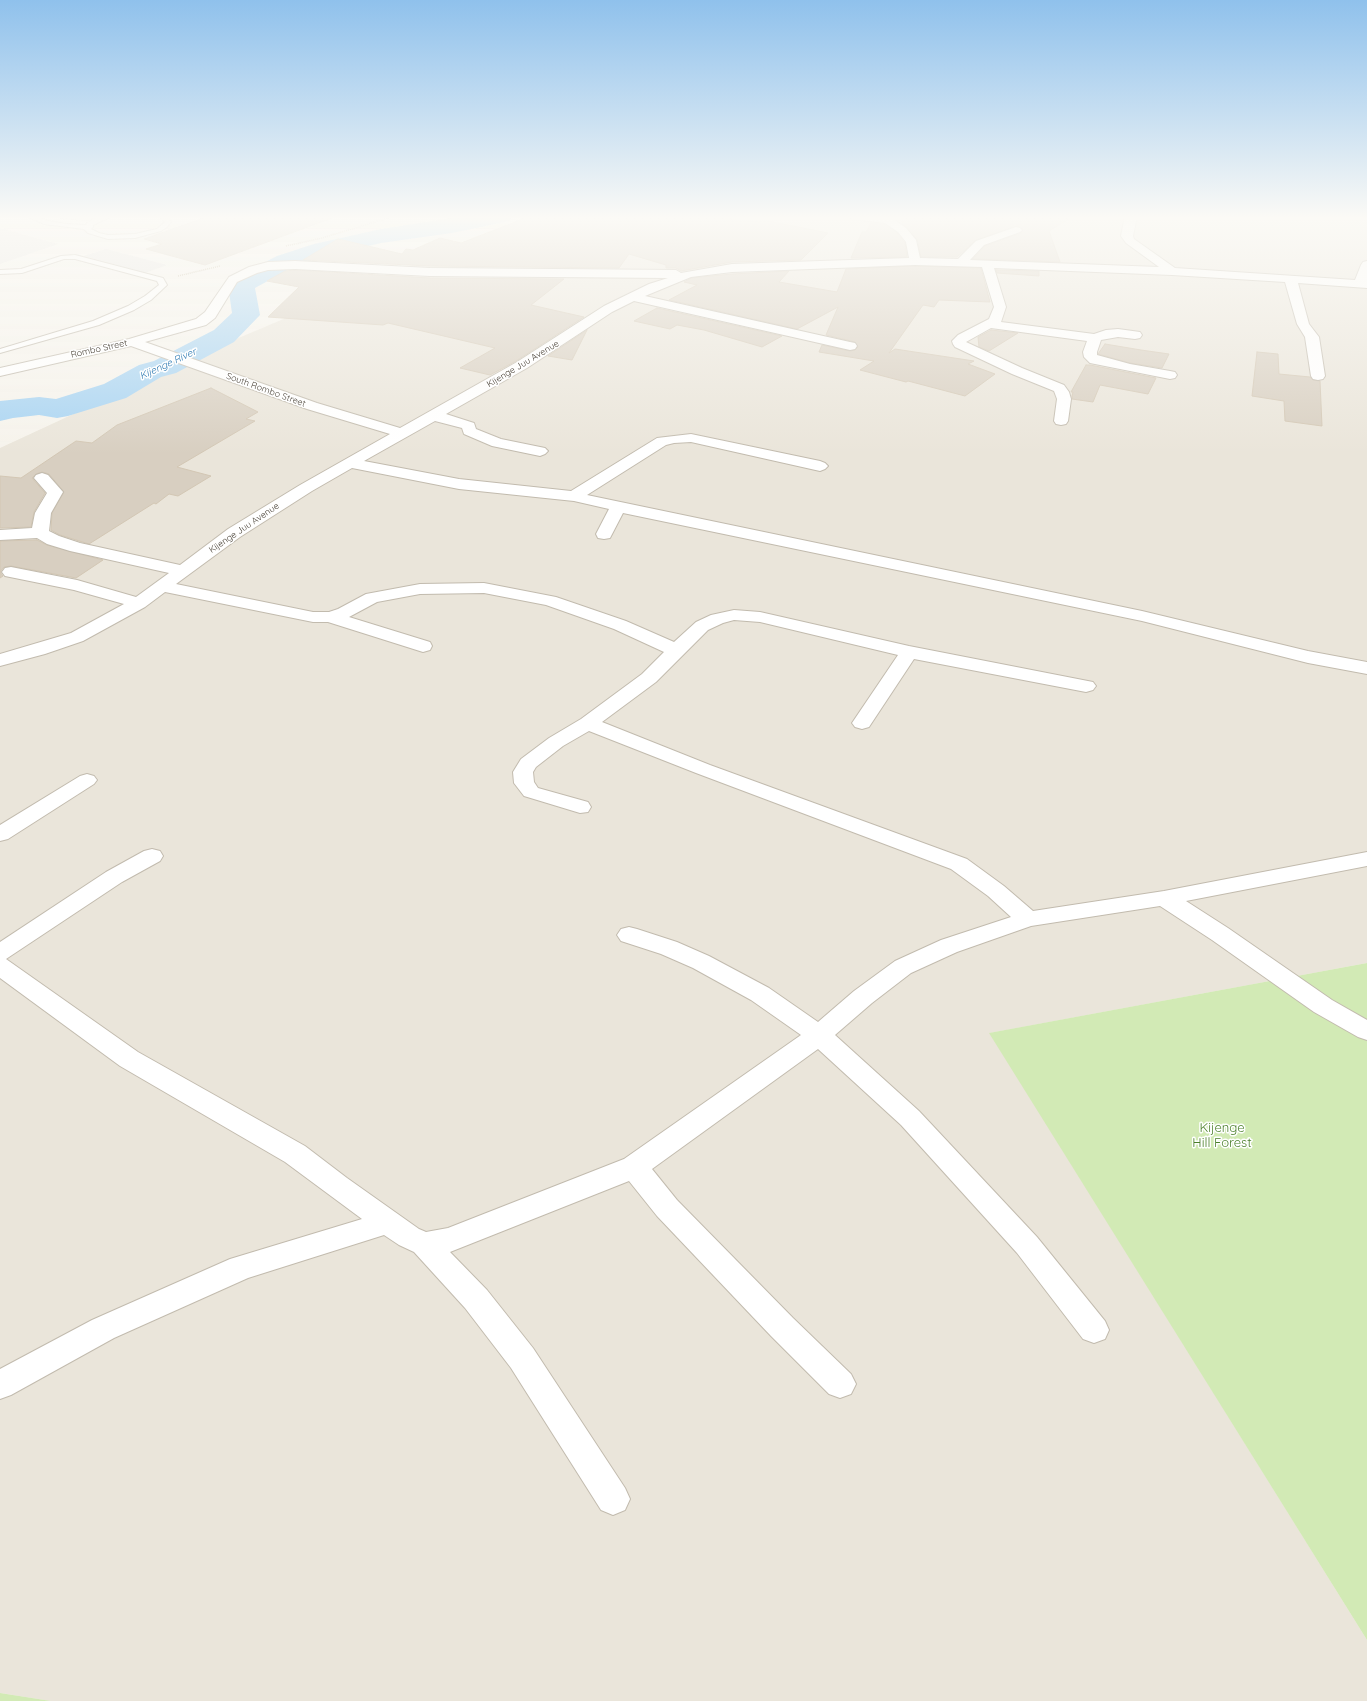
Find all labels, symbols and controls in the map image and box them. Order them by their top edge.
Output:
street label: Rombo Street [70,338,128,360]
street label: Kijenge Juu Avenue [485,338,561,390]
water label: Kijenge River [138,346,198,382]
street label: South Rombo Street [225,371,307,409]
street label: Kijenge Juu Avenue [207,501,281,555]
park label: Kijenge Hill Forest [1192,1120,1252,1151]

